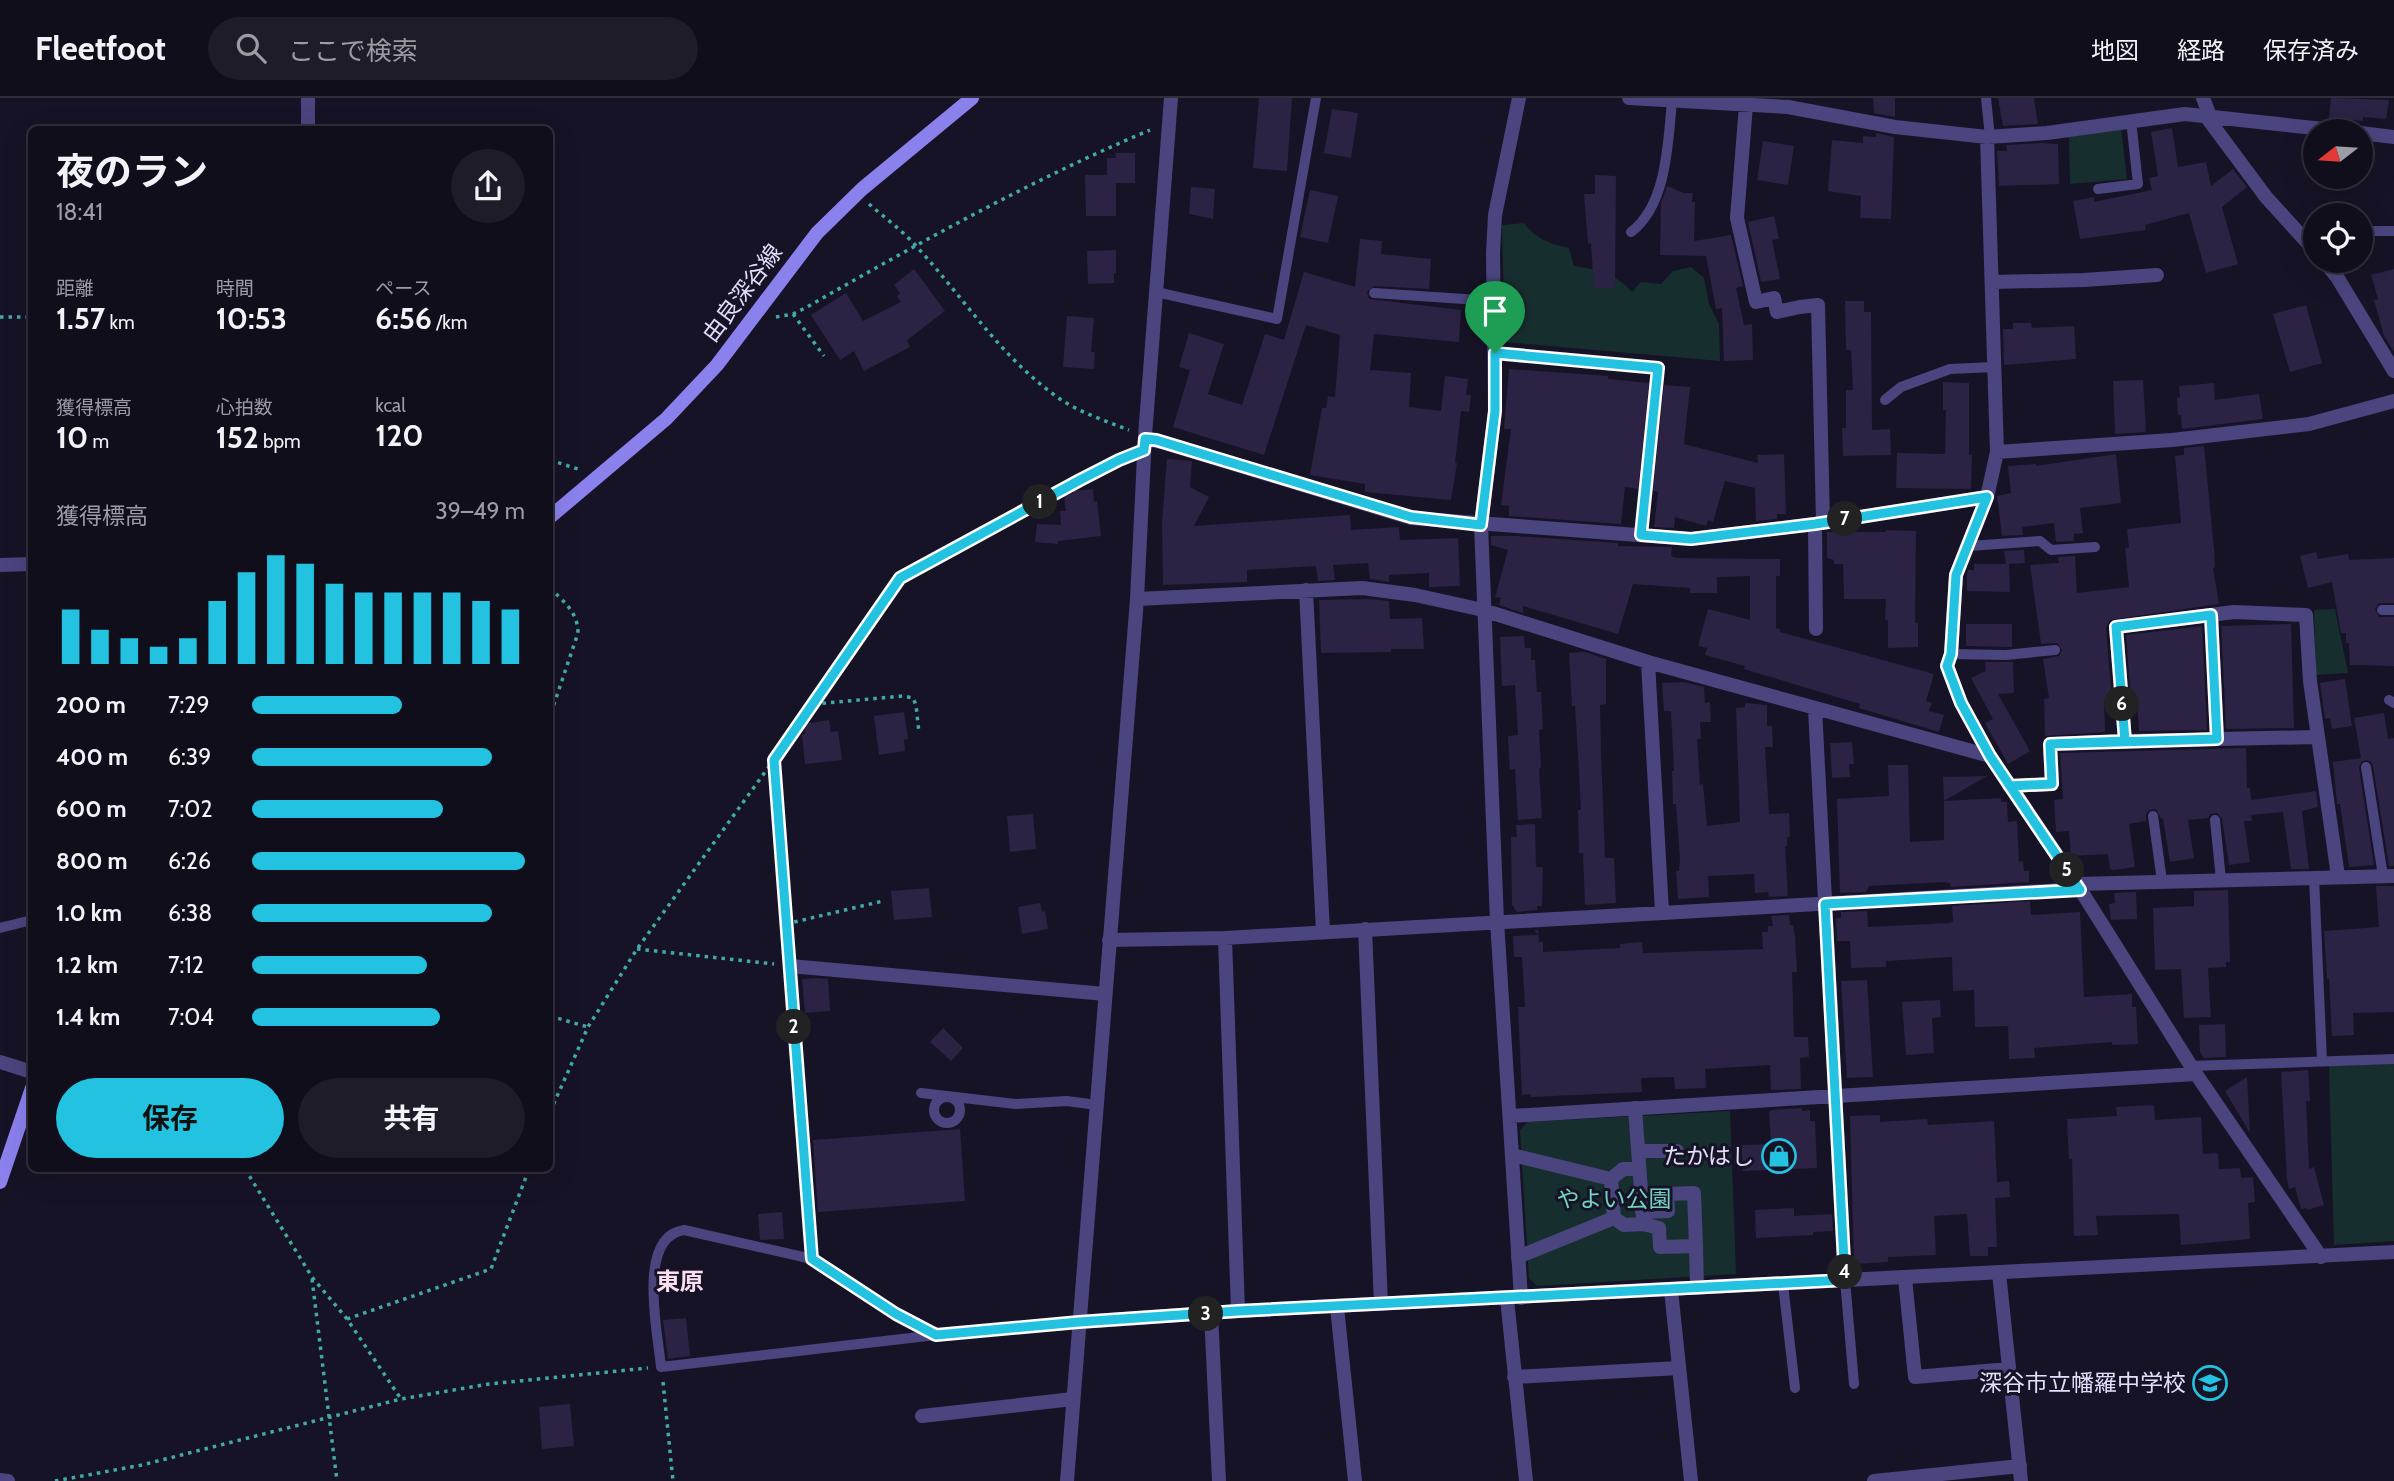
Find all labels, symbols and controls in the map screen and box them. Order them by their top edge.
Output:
search box [208,17,698,80]
text: Fleetfoot [35,28,166,68]
icon: search [232,29,270,67]
text: ここで検索 [288,35,418,67]
text: 地図 [2091,36,2139,65]
text: 経路 [2177,36,2225,65]
text: 保存済み [2263,36,2359,65]
north arrow [2303,119,2373,189]
map controls [2303,119,2373,273]
text: 夜のラン [56,148,208,195]
button: share [451,149,525,223]
text: 18:41 [56,198,103,226]
button: locate [2303,203,2373,273]
street label: 由良深谷線 [696,239,788,347]
text: 距離 [56,277,94,300]
text: 時間 [216,277,254,300]
text: ペース [375,277,431,300]
pin [1465,281,1525,353]
icon: arrive [1476,292,1514,330]
text: 1.57 [56,300,105,337]
text: 10:53 [216,300,287,337]
text: 6:56 [375,300,432,337]
text: km [105,311,135,334]
text: /km [432,311,467,334]
text: kcal [375,394,406,417]
text: 獲得標高 [56,396,132,419]
text: 心拍数 [216,396,273,419]
text: 120 [375,417,423,454]
text: 10 [56,419,88,456]
text: 152 [216,419,259,456]
text: m [88,430,109,453]
text: bpm [259,430,301,453]
pin: 1 [1023,484,1058,520]
text: 1 [1036,490,1043,513]
text: 39–49 m [435,497,525,525]
text: 獲得標高 [56,502,148,530]
pin: 7 [1828,502,1862,536]
text: 7 [1840,507,1849,530]
pin: 6 [2104,686,2140,722]
text: 200 m [56,691,126,719]
text: 7:29 [168,691,209,719]
text: 6 [2116,692,2127,715]
text: 400 m [56,743,128,771]
text: 6:39 [168,743,211,771]
text: 600 m [56,795,127,823]
text: 7:02 [168,795,212,823]
text: 800 m [56,847,128,875]
text: 6:26 [168,847,211,875]
pin: 5 [2050,852,2084,888]
text: 5 [2061,858,2072,881]
text: 1.0 km [56,899,122,927]
text: 6:38 [168,899,212,927]
text: 1.2 km [56,951,118,979]
text: 7:12 [168,951,204,979]
text: 1.4 km [56,1003,120,1031]
text: 7:04 [168,1003,214,1031]
pin: 2 [776,1010,812,1044]
text: 2 [788,1015,799,1038]
button: 保存 [56,1078,284,1158]
button: 共有 [298,1078,525,1158]
shop icon: たかはし [1760,1137,1798,1175]
place label: たかはし [1663,1142,1754,1170]
park label: やよい公園 [1557,1185,1672,1213]
pin: 4 [1828,1254,1862,1290]
text: 4 [1839,1260,1850,1283]
district label: 東原 [656,1267,704,1296]
pin: 3 [1188,1296,1224,1332]
text: 3 [1200,1302,1211,1325]
school or university icon: 深谷市立幡羅中学校 [2191,1364,2229,1402]
place label: 深谷市立幡羅中学校 [1979,1369,2186,1397]

